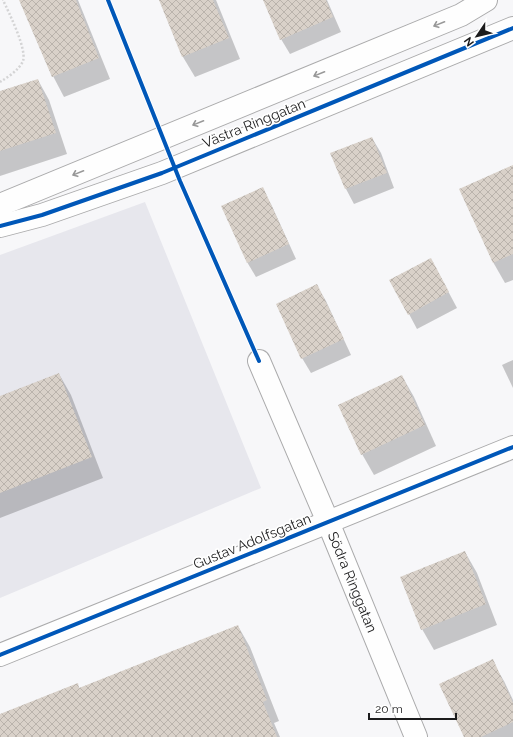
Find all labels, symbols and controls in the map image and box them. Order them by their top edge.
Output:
north arrow [457,16,497,56]
one-way arrow [433,21,445,28]
text: N [461,34,477,49]
one-way arrow [313,70,325,78]
street label: Västra Ringgatan [200,95,308,151]
one-way arrow [193,120,205,128]
one-way arrow [73,169,85,177]
street label: Gustav Adolfsgatan [191,510,313,572]
street label: Södra Ringgatan [325,529,380,635]
scale bar [369,695,456,721]
text: 20 m [375,702,403,716]

